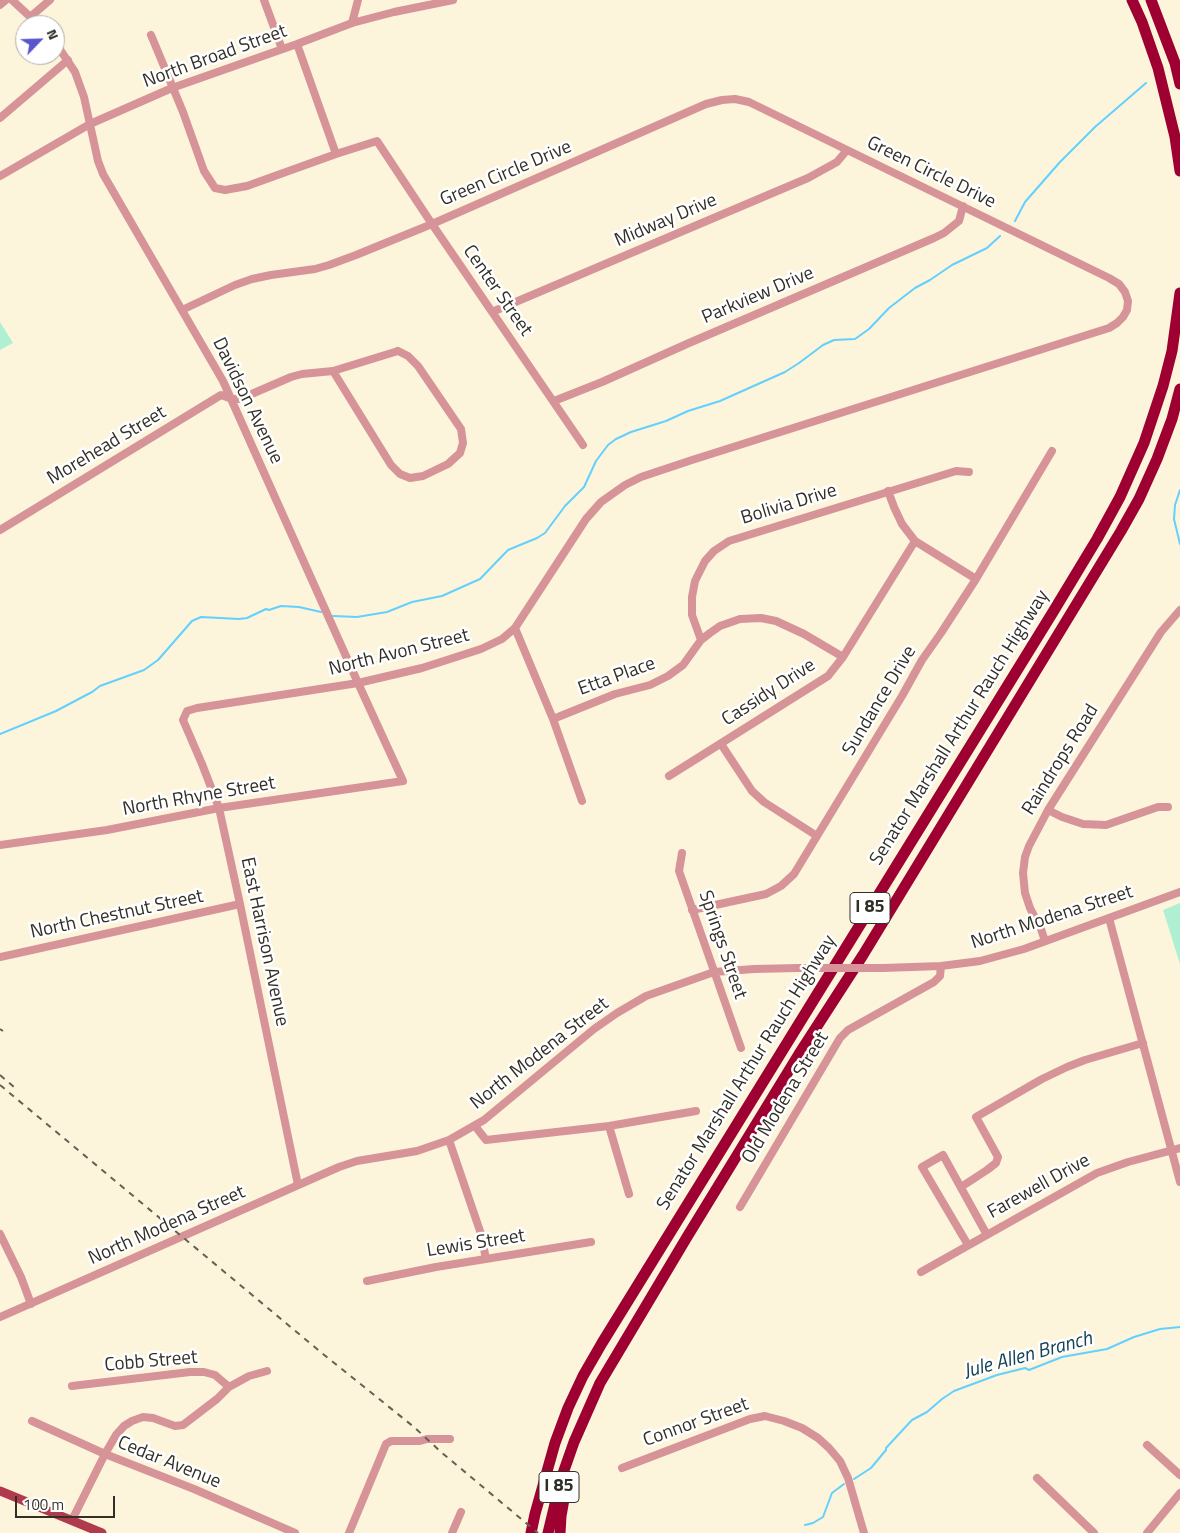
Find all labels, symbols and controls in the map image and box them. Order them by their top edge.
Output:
north arrow [15,15,65,65]
street label: North Broad Street [140,20,290,94]
text: N [42,25,65,43]
street label: Green Circle Drive [863,132,999,214]
street label: Green Circle Drive [437,136,575,212]
street label: Midway Drive [611,189,721,253]
street label: Center Street [457,241,537,341]
street label: Parkview Drive [699,262,817,330]
street label: Davidson Avenue [207,334,287,468]
street label: Morehead Street [44,402,170,490]
street label: Bolivia Drive [738,480,840,530]
street label: Senator Marshall Arthur Rauch Highway [866,586,1054,870]
street label: North Avon Street [327,625,471,681]
street label: Sundance Drive [838,642,922,760]
street label: Etta Place [575,653,659,701]
street label: Cassidy Drive [718,654,820,732]
street label: Raindrops Road [1018,700,1104,820]
street label: North Rhyne Street [121,772,277,822]
street label: East Harrison Avenue [235,855,293,1029]
street label: North Modena Street [968,881,1136,955]
street label: North Chestnut Street [28,886,206,944]
street label: Springs Street [693,888,751,1002]
road number: I 85 [850,892,890,924]
street label: Senator Marshall Arthur Rauch Highway [653,931,841,1215]
street label: North Modena Street [466,993,614,1115]
street label: Old Modena Street [738,1028,834,1168]
street label: Farewell Drive [984,1150,1094,1224]
street label: North Modena Street [85,1181,249,1271]
street label: Lewis Street [425,1225,527,1263]
water label: Jule Allen Branch [961,1327,1095,1385]
street label: Cobb Street [104,1347,198,1377]
street label: Connor Street [640,1393,752,1453]
street label: Cedar Avenue [114,1432,224,1494]
road number: I 85 [539,1471,579,1502]
scale bar [18,1486,118,1518]
text: 100 m [23,1493,64,1516]

